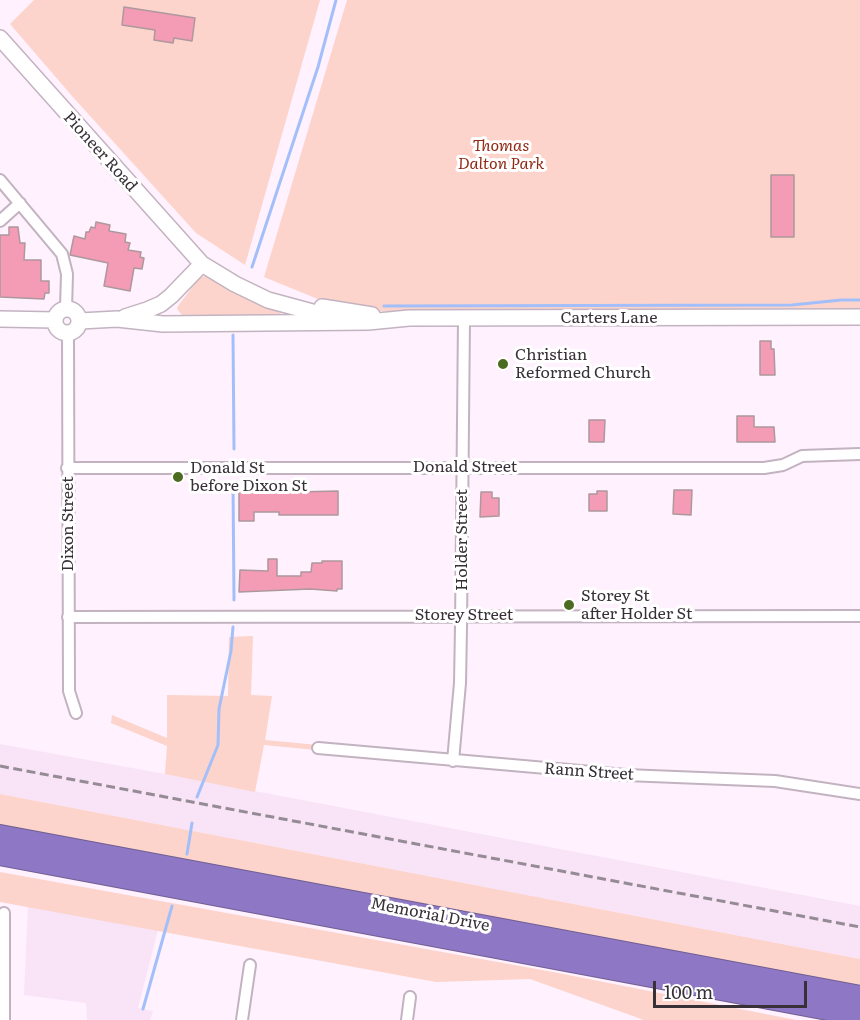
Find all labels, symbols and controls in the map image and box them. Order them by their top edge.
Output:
street label: Pioneer Road [59,108,141,196]
park label: Thomas Dalton Park [458,136,544,174]
street label: Carters Lane [560,308,658,328]
place label: Christian Reformed Church [515,345,651,383]
marker: Christian Reformed Church [496,357,510,371]
street label: Donald Street [413,457,517,477]
place label: Donald St before Dixon St [190,458,307,496]
marker: Donald St before Dixon St [171,470,185,484]
street label: Dixon Street [58,476,78,572]
street label: Holder Street [452,489,472,591]
place label: Storey St after Holder St [581,586,692,624]
marker: Storey St after Holder St [562,598,576,612]
street label: Storey Street [415,605,513,625]
street label: Rann Street [544,759,634,785]
street label: Memorial Drive [369,894,491,936]
scale bar [656,969,810,1007]
text: 100 m [664,978,713,1005]

